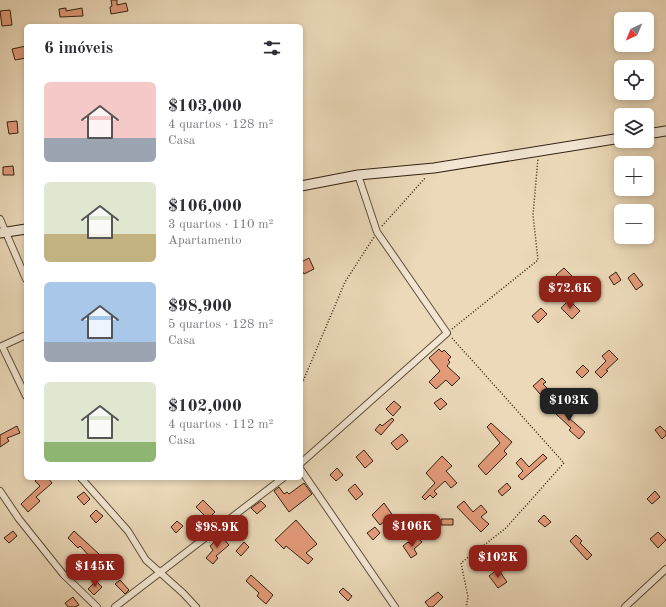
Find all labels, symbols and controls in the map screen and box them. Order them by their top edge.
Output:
north arrow [614,12,654,52]
map controls [614,12,654,244]
icon: filters [261,37,283,59]
text: 6 imóveis [44,40,113,57]
button: locate [614,60,654,100]
icon: home [76,98,124,146]
text: $103,000 [168,98,242,115]
button: layers [614,108,654,148]
text: 4 quartos · 128 m² [168,118,273,131]
text: Casa [168,134,195,147]
button: + [614,156,654,196]
icon: home [76,198,124,246]
text: $106,000 [168,198,242,215]
button: − [614,204,654,244]
text: 3 quartos · 110 m² [168,218,273,231]
text: Apartamento [168,234,242,247]
pin: $72.6K [537,276,603,310]
text: $72.6K [548,282,592,295]
icon: home [76,298,124,346]
text: $98,900 [168,298,232,315]
text: 5 quartos · 128 m² [168,318,273,331]
text: Casa [168,334,195,347]
pin: $103K [541,388,597,422]
text: $103K [549,394,589,407]
icon: home [76,398,124,446]
text: $102,000 [168,398,242,415]
text: 4 quartos · 112 m² [168,418,273,431]
text: Casa [168,434,195,447]
pin: $106K [384,514,440,548]
pin: $98.9K [184,515,250,549]
text: $106K [392,520,432,533]
text: $98.9K [195,521,239,534]
pin: $102K [470,545,526,579]
text: $102K [478,551,518,564]
pin: $145K [67,554,123,588]
text: $145K [75,560,115,573]

